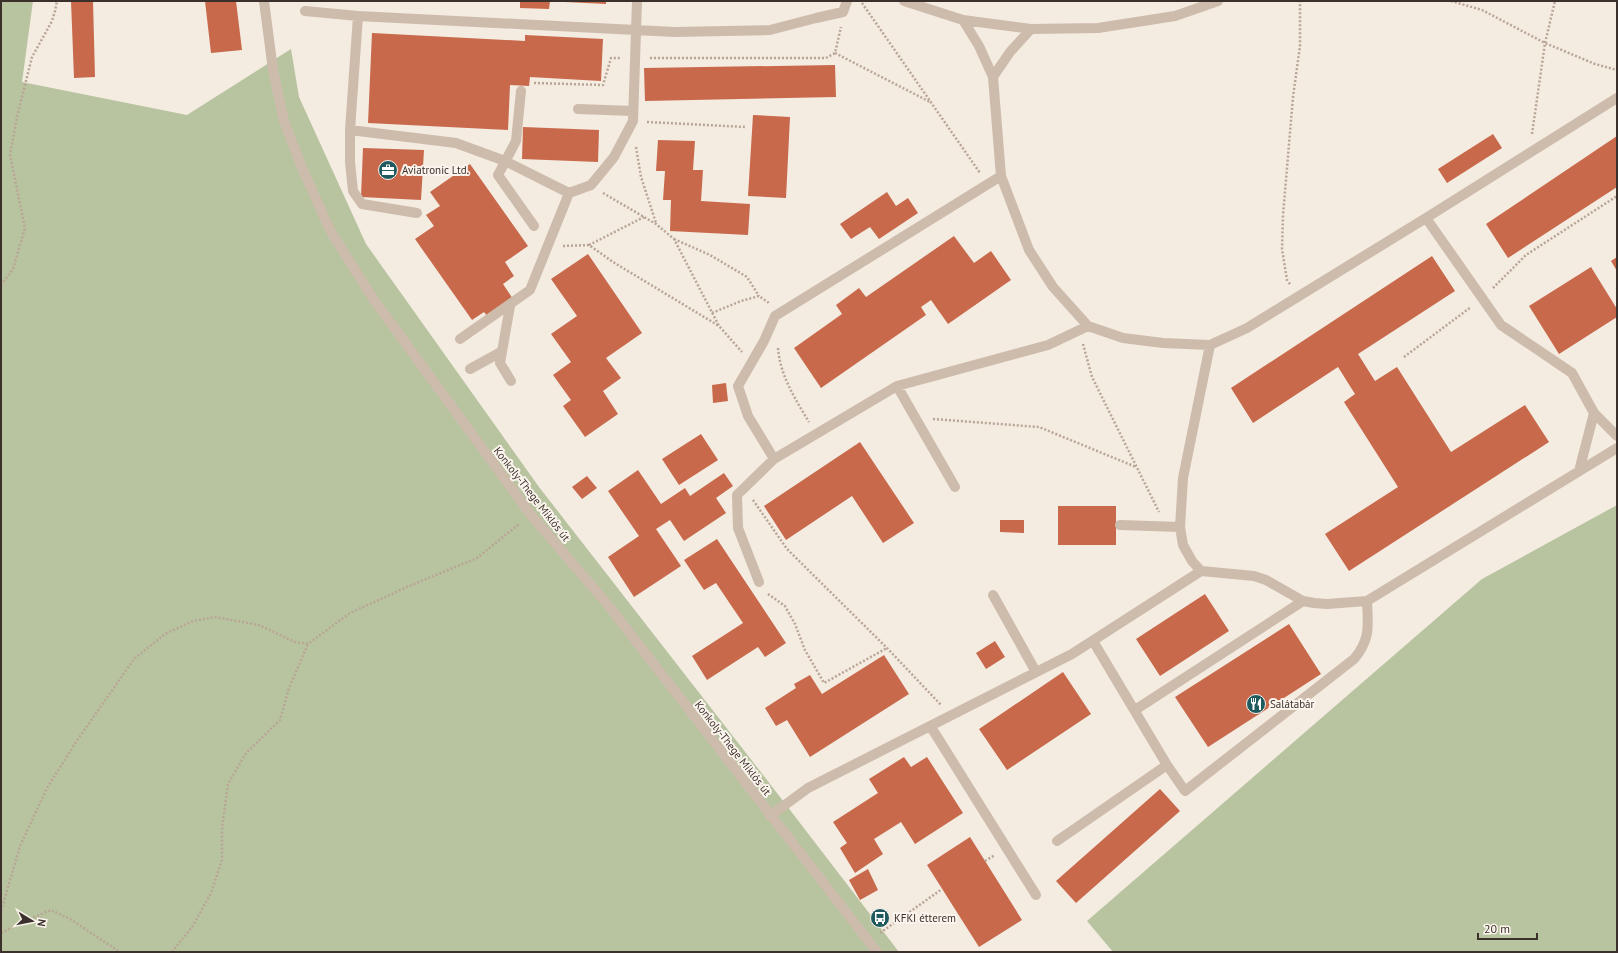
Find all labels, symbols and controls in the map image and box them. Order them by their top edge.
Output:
office icon: Aviatronic Ltd. [377,159,399,181]
place label: Aviatronic Ltd. [402,163,469,177]
street label: Konkoly-Thege Miklós út [491,444,573,544]
restaurant icon: Salátabár [1245,693,1267,715]
place label: Salátabár [1270,697,1315,711]
street label: Konkoly-Thege Miklós út [692,698,774,798]
north arrow [12,901,52,941]
bus stop icon: KFKI étterem [869,907,891,929]
place label: KFKI étterem [894,911,956,925]
scale bar [1478,915,1537,941]
text: N [34,918,49,928]
text: 20 m [1484,921,1510,936]

